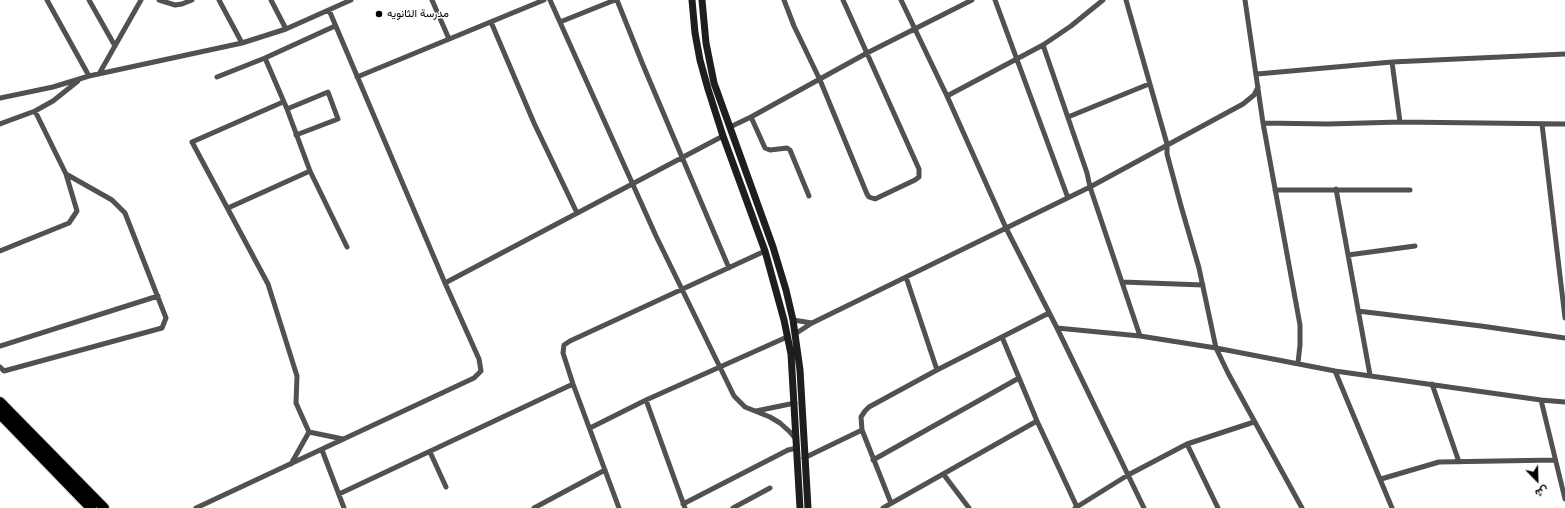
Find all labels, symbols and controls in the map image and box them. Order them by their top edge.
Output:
place label: مدرسة الثانويه [387,7,449,21]
marker: مدرسة الثانويه [374,9,384,19]
north arrow [1517,460,1557,500]
text: ش [1533,483,1551,500]

